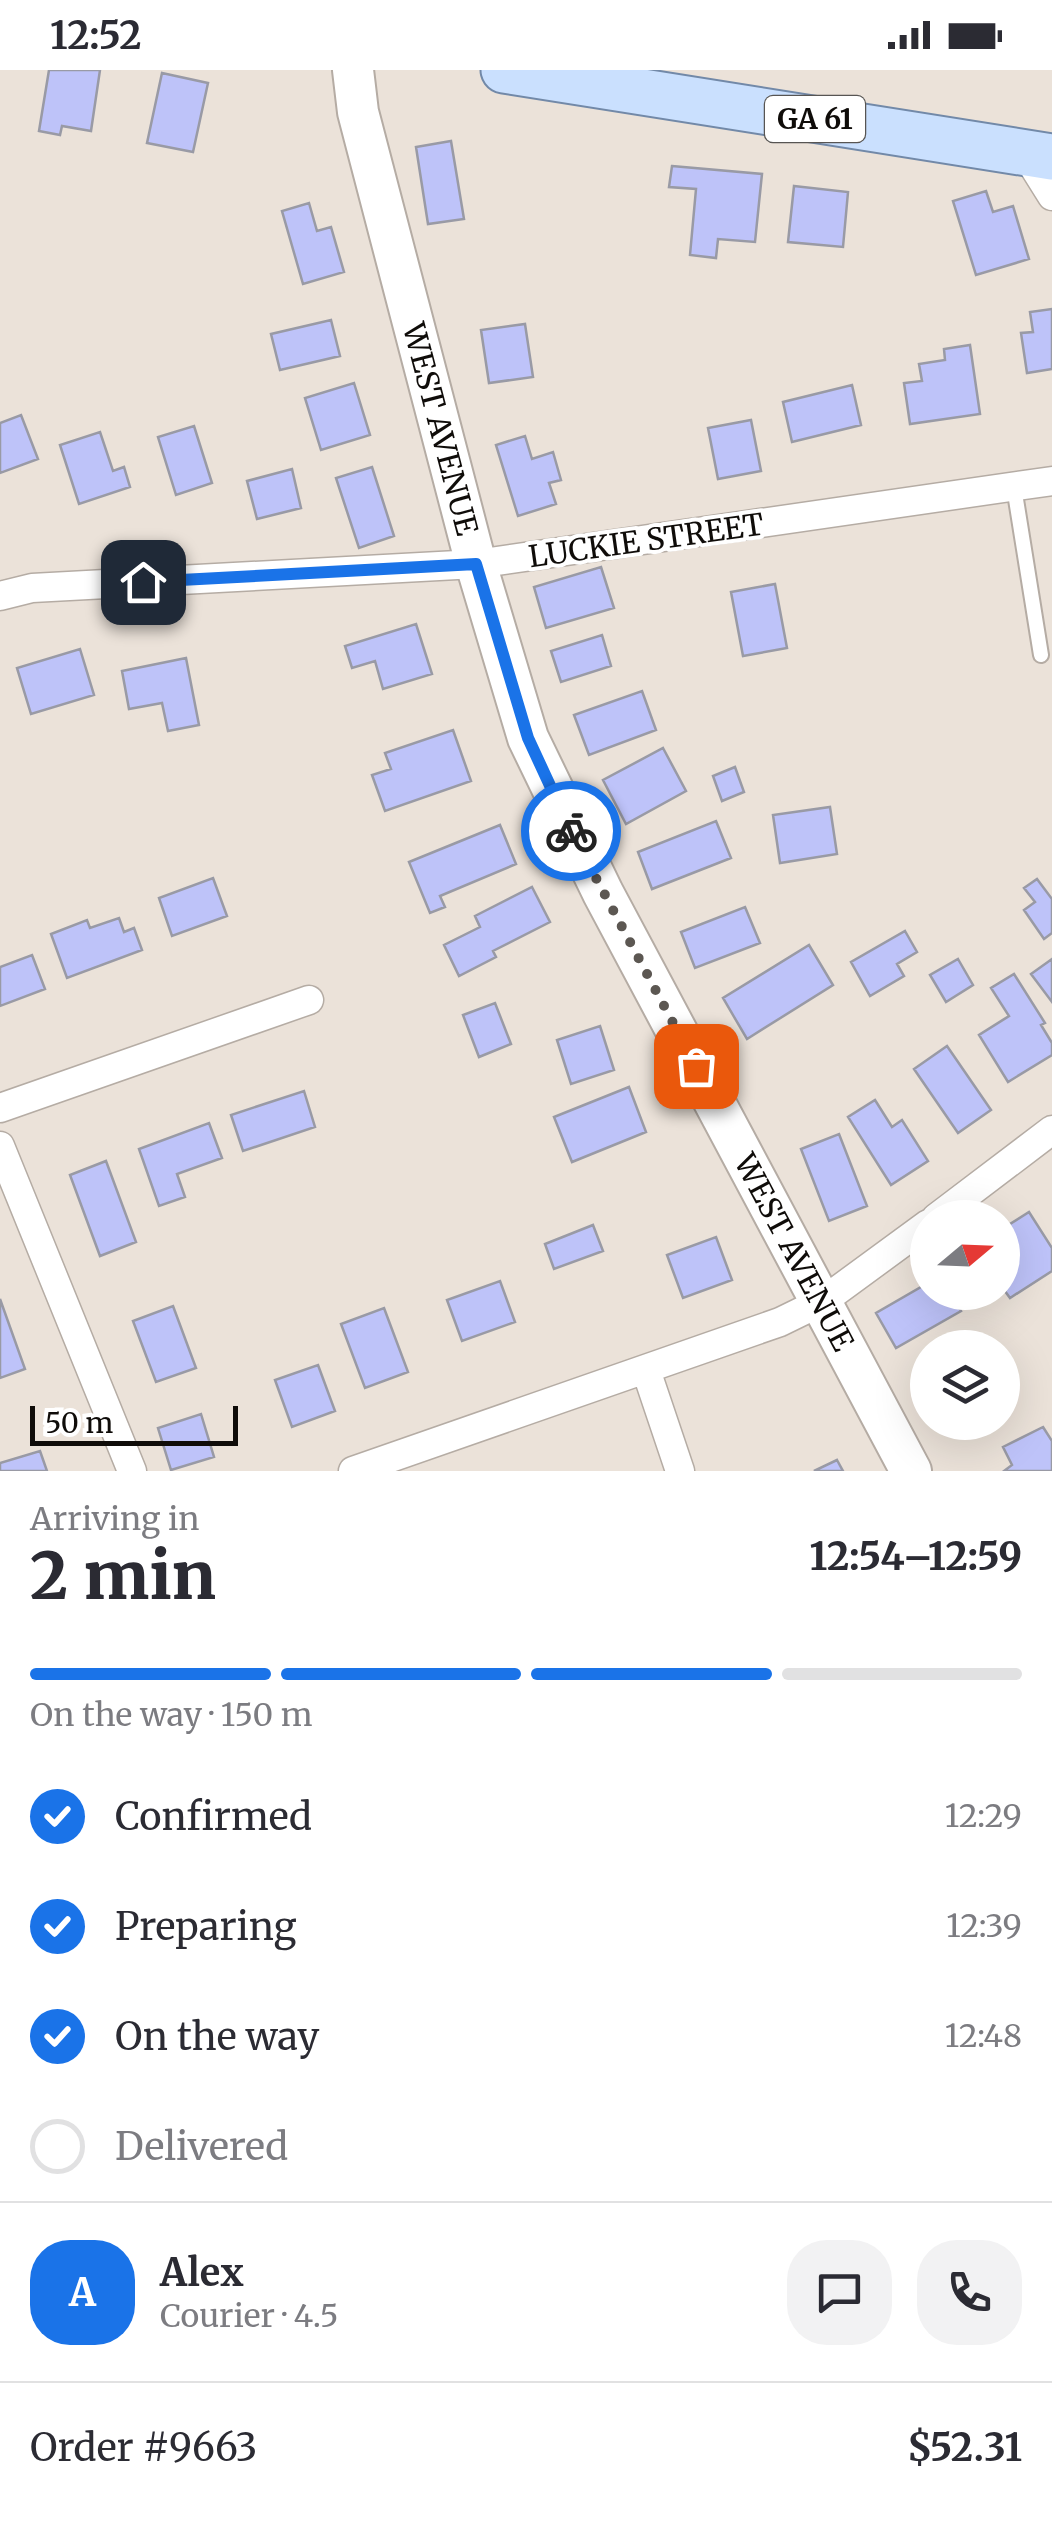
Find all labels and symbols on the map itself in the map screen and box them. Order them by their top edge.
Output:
road number: GA 61 [765,96,865,142]
street label: WEST AVENUE [395,318,487,539]
street label: LUCKIE STREET [526,505,766,575]
pin [101,540,186,625]
courier [521,781,621,881]
pin [654,1024,739,1109]
street label: WEST AVENUE [726,1146,862,1357]
north arrow [910,1200,1020,1310]
scale bar [30,1401,238,1446]

